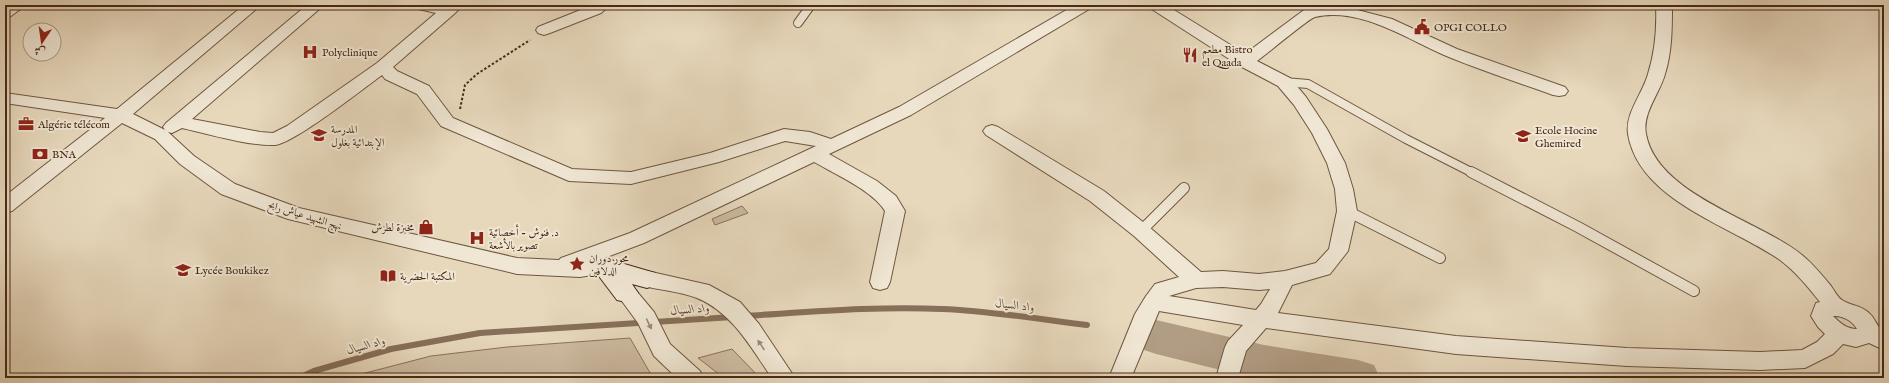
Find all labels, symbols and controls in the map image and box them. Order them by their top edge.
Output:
public building icon: OPGI COLLO [1413,18,1431,36]
place label: OPGI COLLO [1434,21,1507,35]
north arrow [22,22,62,62]
text: ش [33,43,47,59]
hospital icon: Polyclinique [301,43,319,61]
place label: مطعم Bistro el Qaada [1202,43,1252,70]
place label: Polyclinique [322,46,378,60]
restaurant icon: مطعم Bistro el Qaada [1181,46,1199,64]
office icon: Algérie télécom [17,115,35,133]
place label: Algérie télécom [37,118,110,132]
place label: المدرسة الإبتدائية بغلول [331,123,384,151]
place label: Ecole Hocine Ghemired [1535,124,1597,151]
school or university icon: المدرسة الإبتدائية بغلول [310,126,328,144]
school or university icon: Ecole Hocine Ghemired [1514,127,1532,145]
bank icon: BNA [31,145,49,163]
place label: BNA [52,148,76,162]
street label: نهج الشهيد عياش رابح [265,198,343,237]
shop icon: مخبزة لطرش [417,218,435,236]
place label: مخبزة لطرش [371,221,414,235]
place label: د. فنوش - أخصائية تصوير بالأشعة [489,224,559,253]
hospital icon: د. فنوش - أخصائية تصوير بالأشعة [468,229,486,247]
place label: محور دوران الدلافين [589,252,629,279]
place icon: محور دوران الدلافين [568,255,586,273]
school or university icon: Lycée Boukikez [174,261,192,279]
place label: Lycée Boukikez [195,264,269,278]
library icon: المكتبة الحضرية [379,267,397,285]
place label: المكتبة الحضرية [400,270,455,284]
water label: واد السيال [994,296,1036,315]
water label: واد السيال [670,301,710,318]
one-way arrow [646,318,652,329]
water label: واد السيال [345,333,387,358]
one-way arrow [757,340,765,350]

